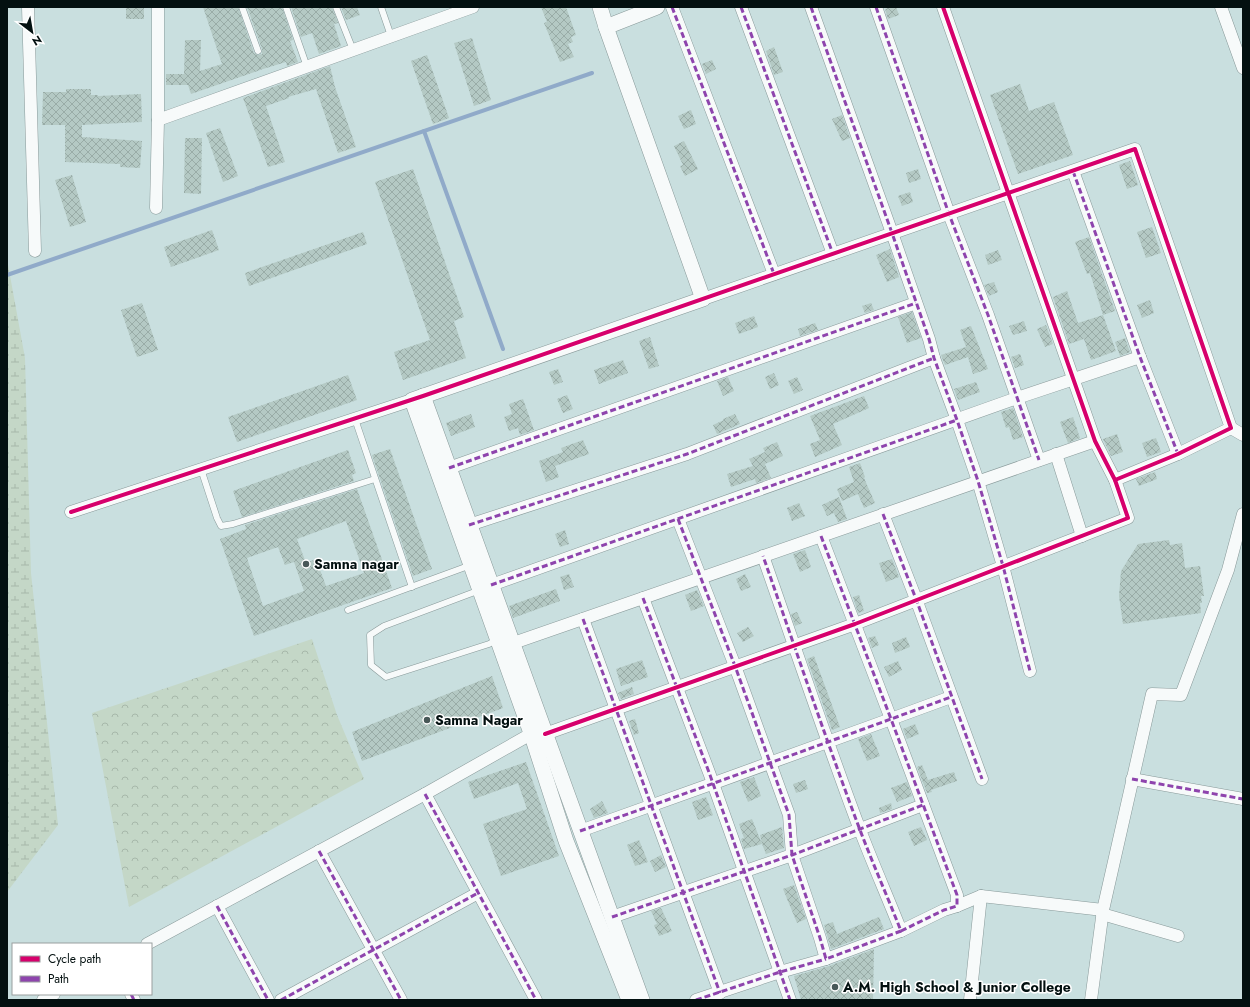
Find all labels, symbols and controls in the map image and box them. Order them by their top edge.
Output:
north arrow [12,12,52,52]
text: N [29,31,45,50]
place label: Samna nagar [314,554,399,574]
marker: Samna nagar [301,559,311,569]
place label: Samna Nagar [435,710,523,730]
marker: Samna Nagar [422,715,432,725]
legend [12,943,152,995]
text: Cycle path [48,950,101,968]
text: Path [48,970,69,988]
place label: A.M. High School & Junior College [842,977,1071,997]
marker: A.M. High School & Junior College [830,982,840,992]

